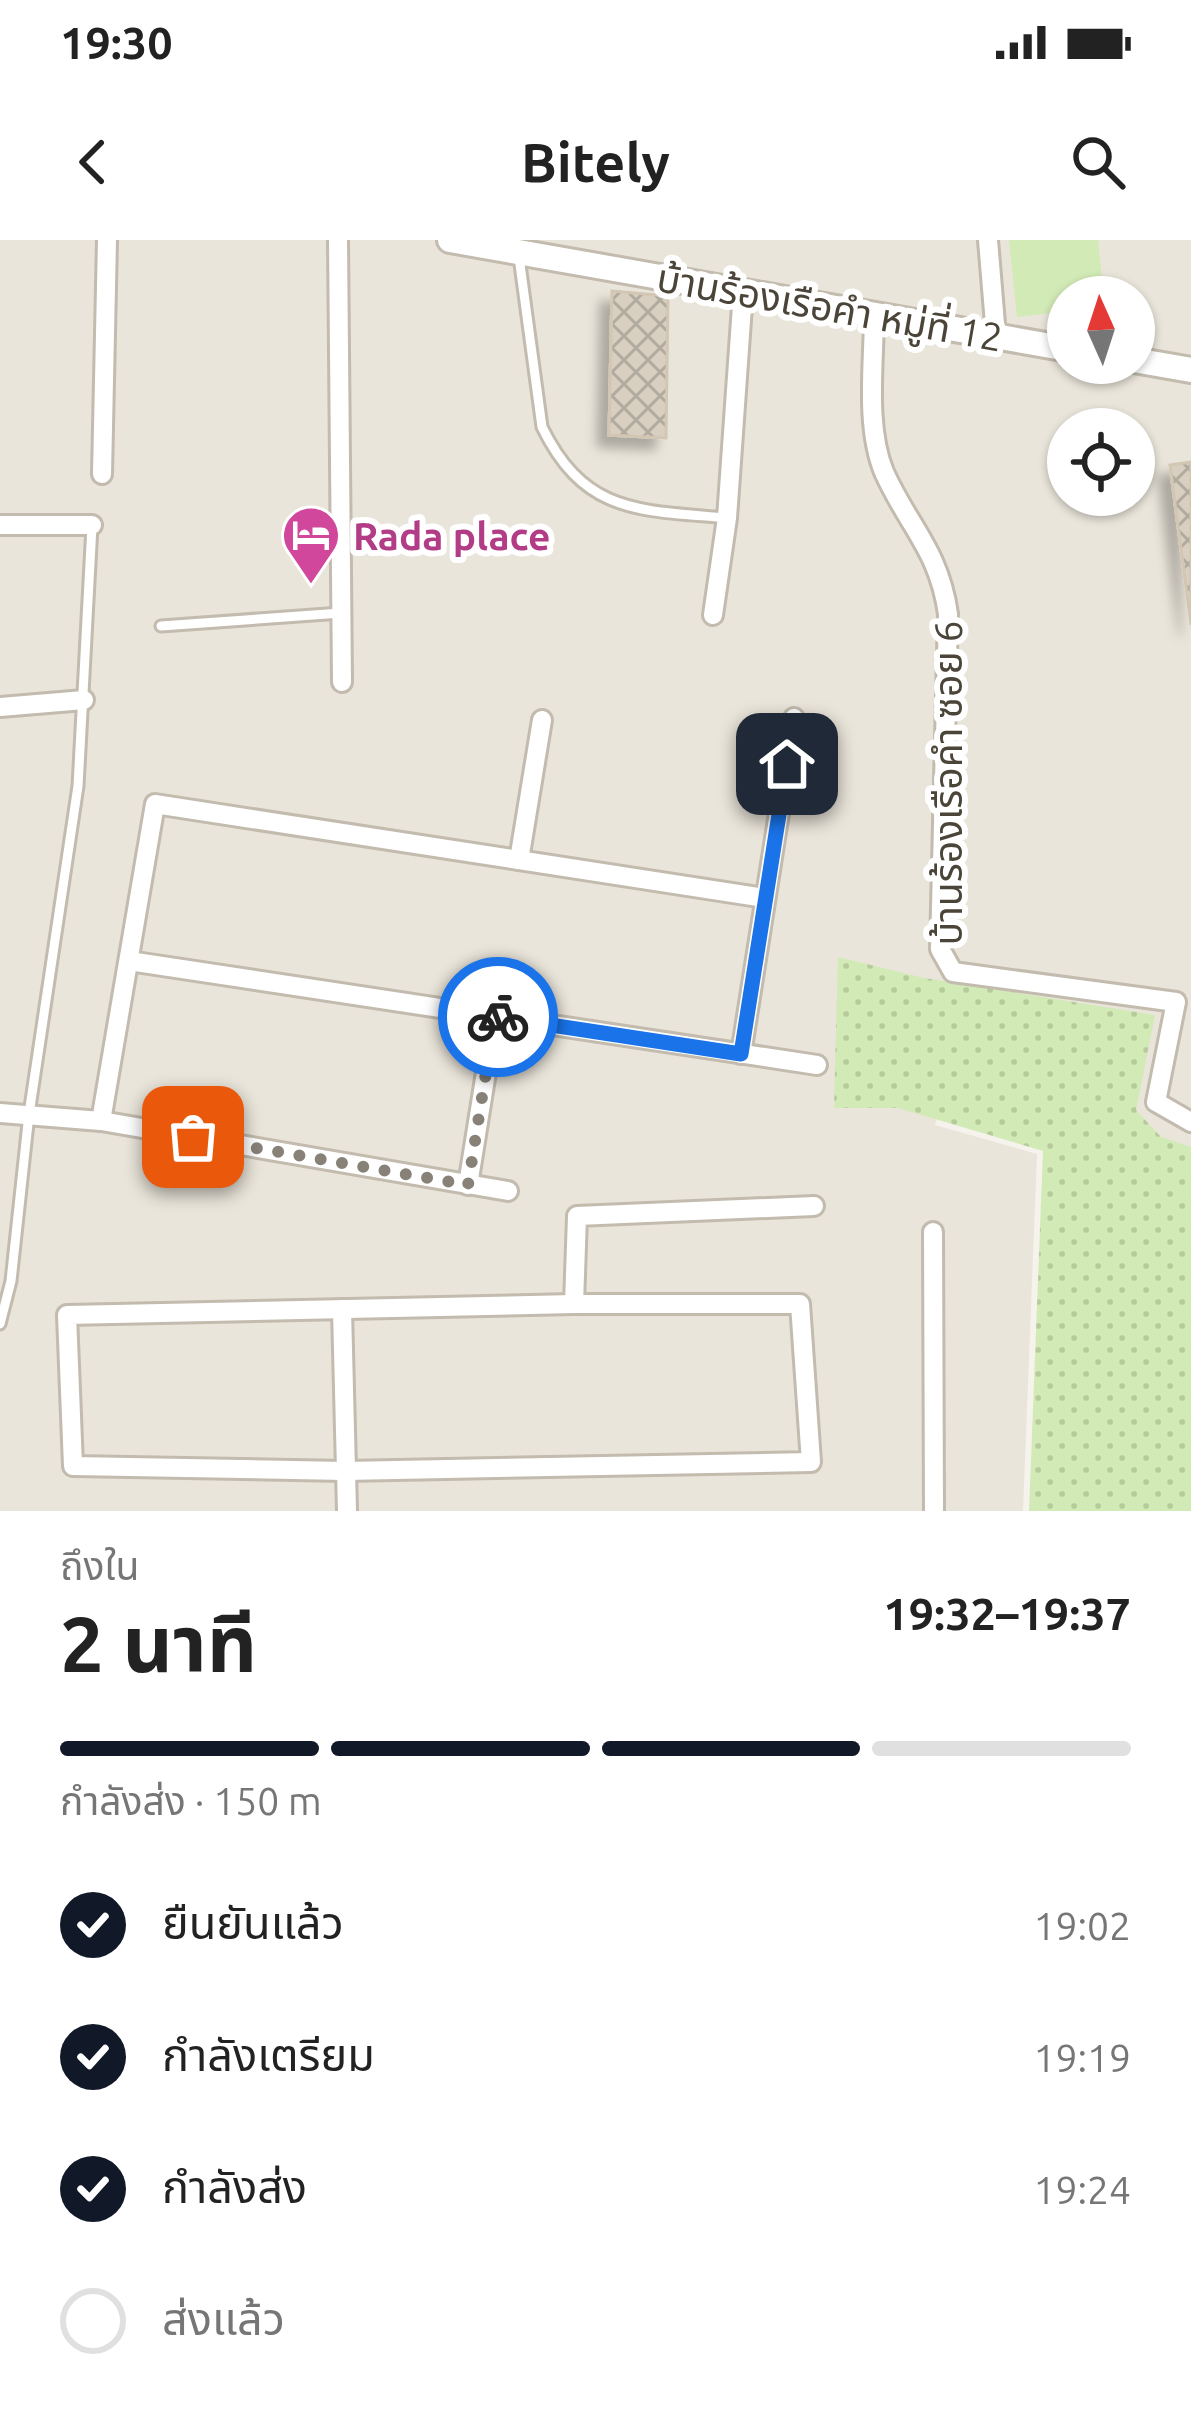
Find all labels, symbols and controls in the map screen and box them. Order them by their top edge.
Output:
text: 19:30 [60,17,173,68]
icon: back [60,129,126,195]
icon: search [1065,129,1131,195]
text: Bitely [521,132,670,192]
street label: บ้านร้องเรือคำ หมู่ที่ 12 [653,251,1007,362]
north arrow [1047,276,1155,384]
map controls [1047,276,1155,516]
button: locate [1047,408,1155,516]
hotel icon: Rada place [280,504,342,586]
place label: Rada place [353,514,550,557]
street label: บ้านร้องเรือคำ ซอย 6 [926,620,969,946]
pin [736,713,838,815]
icon: home [754,731,820,797]
courier [438,957,558,1077]
icon: bike [465,984,531,1050]
pin [142,1086,244,1188]
icon: bag [160,1104,226,1170]
text: ถึงใน [60,1544,139,1587]
text: 19:32–19:37 [883,1588,1131,1639]
text: 2 นาที [60,1599,257,1687]
text: กำลังส่ง · 150 m [60,1779,322,1822]
icon: check [60,1892,126,1958]
text: ยืนยันแล้ว [162,1897,344,1948]
text: 19:02 [1033,1904,1131,1947]
icon: check [60,2024,126,2090]
text: กำลังเตรียม [162,2029,375,2080]
text: 19:19 [1033,2036,1131,2079]
icon: check [60,2156,126,2222]
text: กำลังส่ง [162,2161,307,2212]
text: 19:24 [1033,2168,1131,2211]
text: ส่งแล้ว [162,2293,285,2344]

